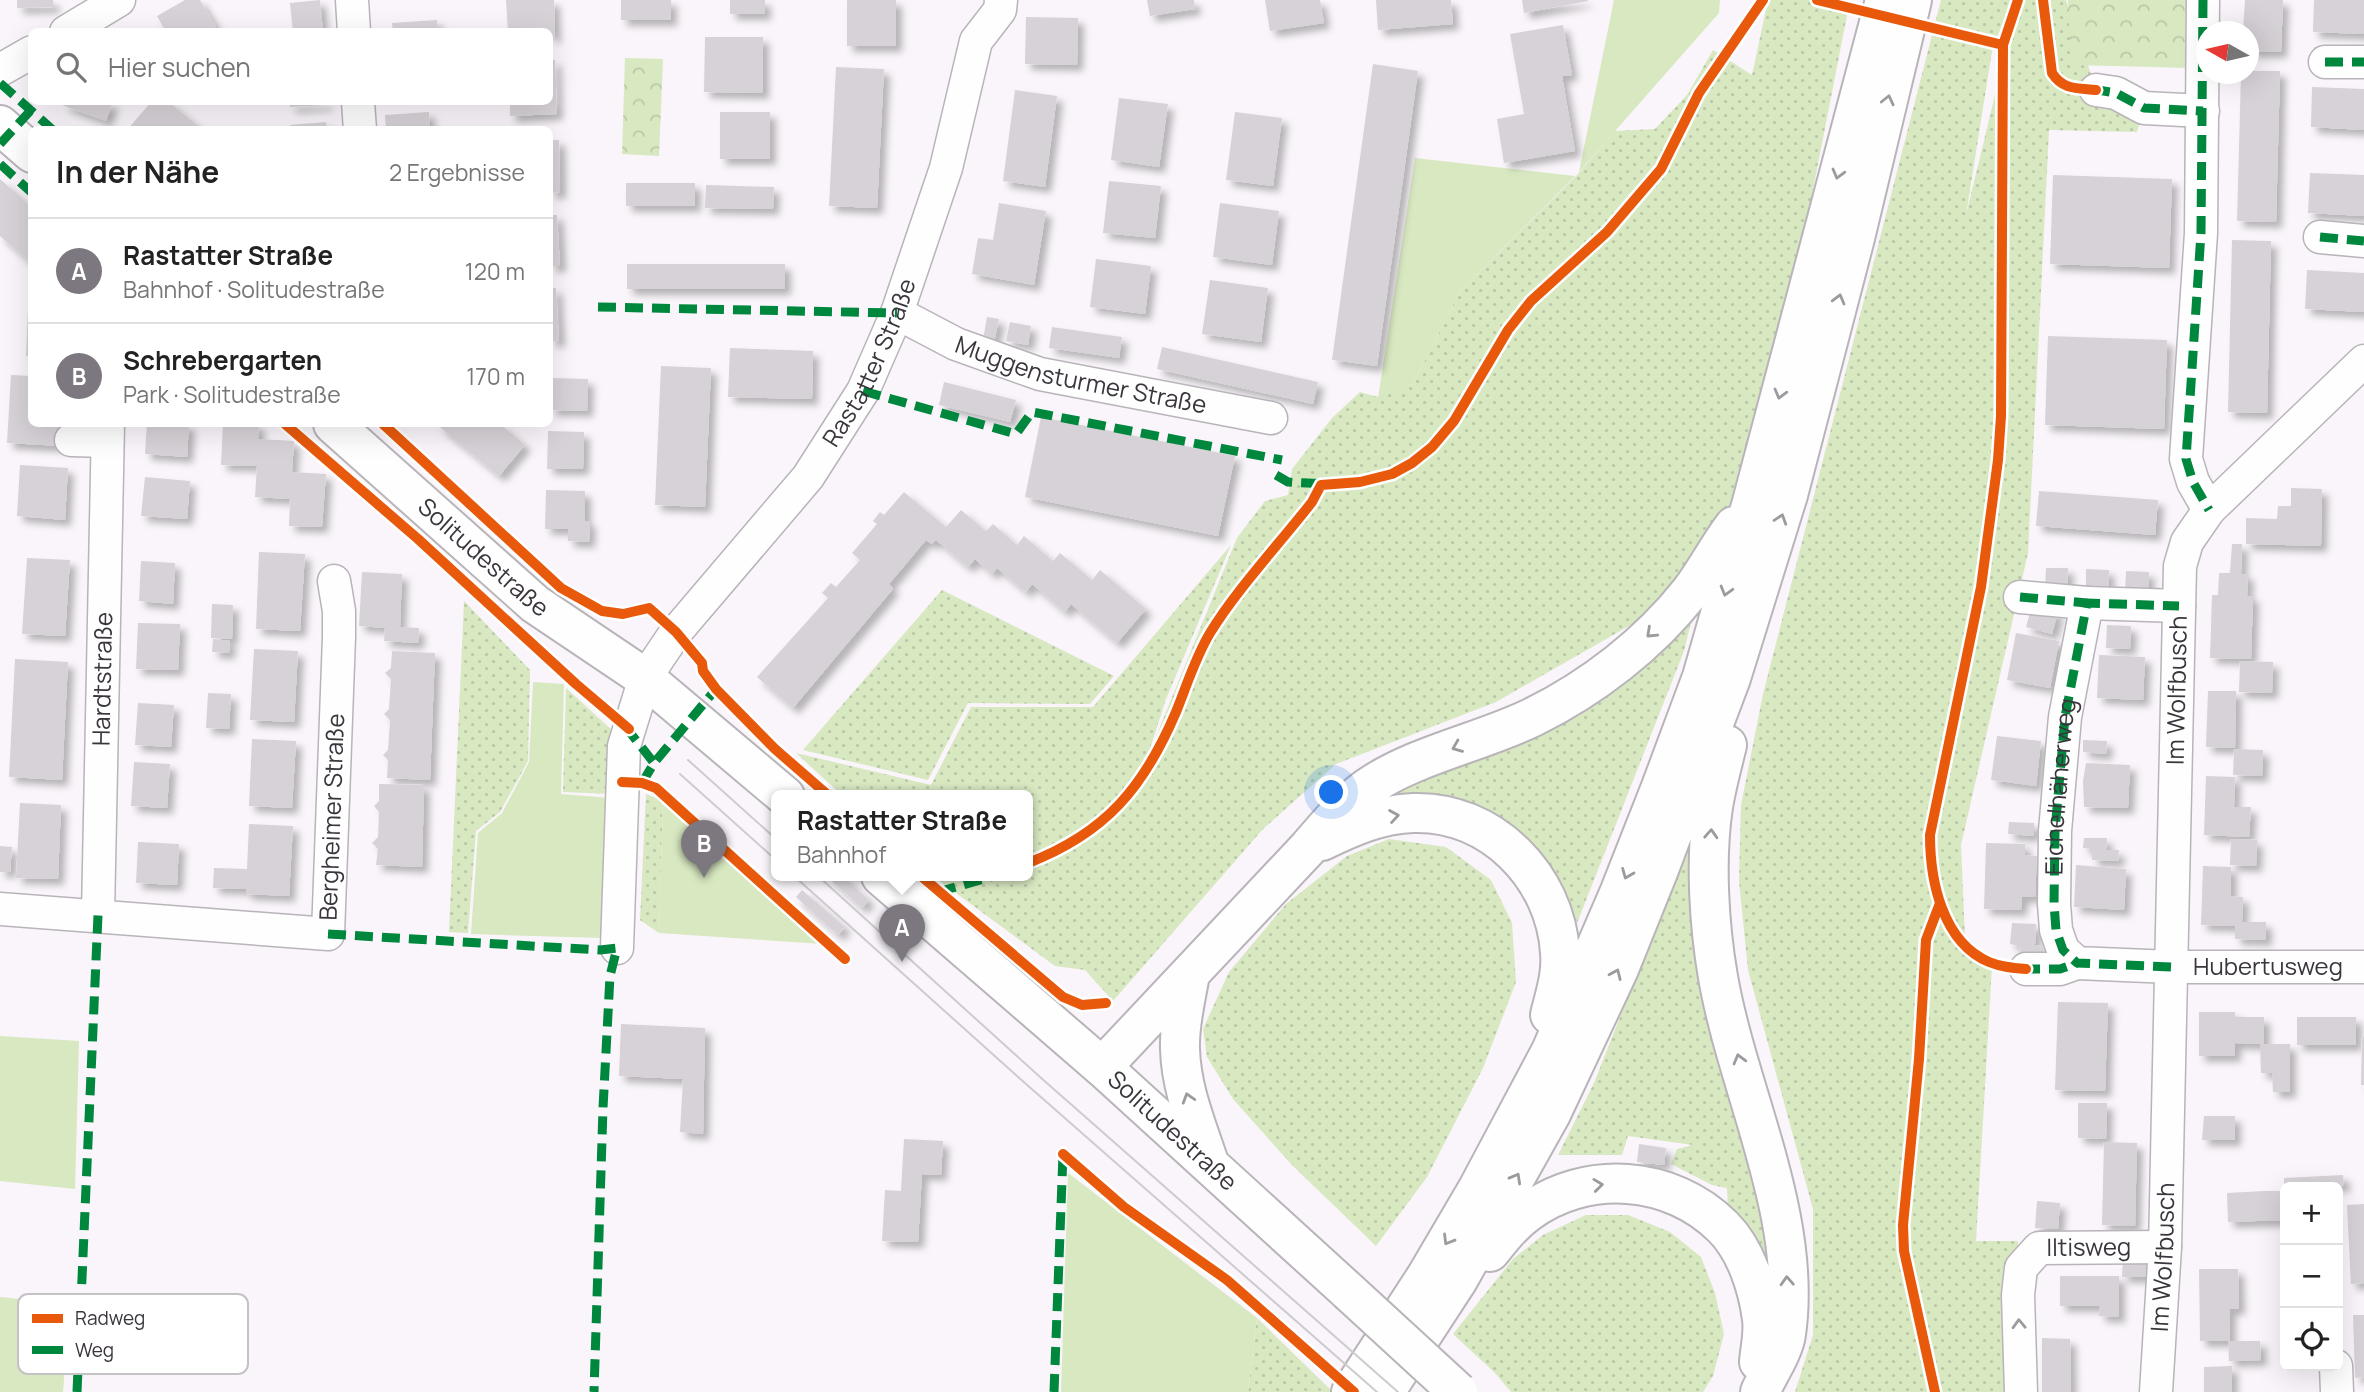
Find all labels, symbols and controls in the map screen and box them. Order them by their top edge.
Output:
north arrow [2196,21,2259,84]
search box [28,28,553,105]
icon: search [52,48,90,86]
text: Hier suchen [108,49,251,85]
one-way arrow [1880,95,1894,107]
text: In der Nähe [56,151,219,192]
text: 2 Ergebnisse [389,156,525,188]
one-way arrow [1832,168,1846,180]
text: Rastatter Straße [123,237,333,273]
text: A [71,255,87,287]
text: 120 m [465,255,525,287]
text: Bahnhof · Solitudestraße [123,273,385,305]
street label: Rastatter Straße [814,274,923,452]
one-way arrow [1831,293,1845,305]
street label: Muggensturmer Straße [951,327,1210,420]
text: Schrebergarten [123,342,322,378]
text: B [72,360,86,392]
text: 170 m [466,360,525,392]
text: Park · Solitudestraße [123,378,341,410]
one-way arrow [1774,388,1788,400]
street label: Solitudestraße [412,490,556,624]
one-way arrow [1772,513,1787,525]
one-way arrow [1720,584,1735,596]
street label: Hardtstraße [83,612,119,746]
street label: Im Wolfbusch [2158,615,2194,765]
one-way arrow [1646,625,1659,638]
street label: Eichelhäherweg [2036,695,2083,875]
street label: Bergheimer Straße [311,713,351,921]
one-way arrow [1452,739,1464,753]
your location [1314,775,1348,809]
popup [771,790,1033,881]
text: Rastatter Straße [797,802,1007,838]
one-way arrow [1388,809,1400,824]
pin: B [681,820,727,878]
one-way arrow [1704,829,1719,840]
text: Bahnhof [797,838,887,870]
one-way arrow [1621,868,1635,880]
pin: A [879,904,925,962]
street label: Hubertusweg [2193,949,2343,982]
one-way arrow [1608,969,1622,981]
one-way arrow [1733,1053,1747,1065]
street label: Solitudestraße [1101,1062,1245,1197]
one-way arrow [1182,1093,1196,1105]
one-way arrow [1508,1172,1521,1185]
one-way arrow [1592,1178,1604,1193]
street label: Im Wolfbusch [2142,1182,2181,1333]
map controls [2280,1182,2343,1371]
button: + [2280,1182,2343,1245]
street label: Iltisweg [2046,1229,2131,1263]
one-way arrow [1443,1233,1456,1245]
button: − [2280,1245,2343,1308]
one-way arrow [1780,1275,1795,1286]
legend [18,1294,248,1374]
text: Radweg [75,1305,145,1331]
button: locate [2280,1308,2343,1371]
one-way arrow [2012,1318,2027,1329]
text: Weg [75,1337,114,1363]

